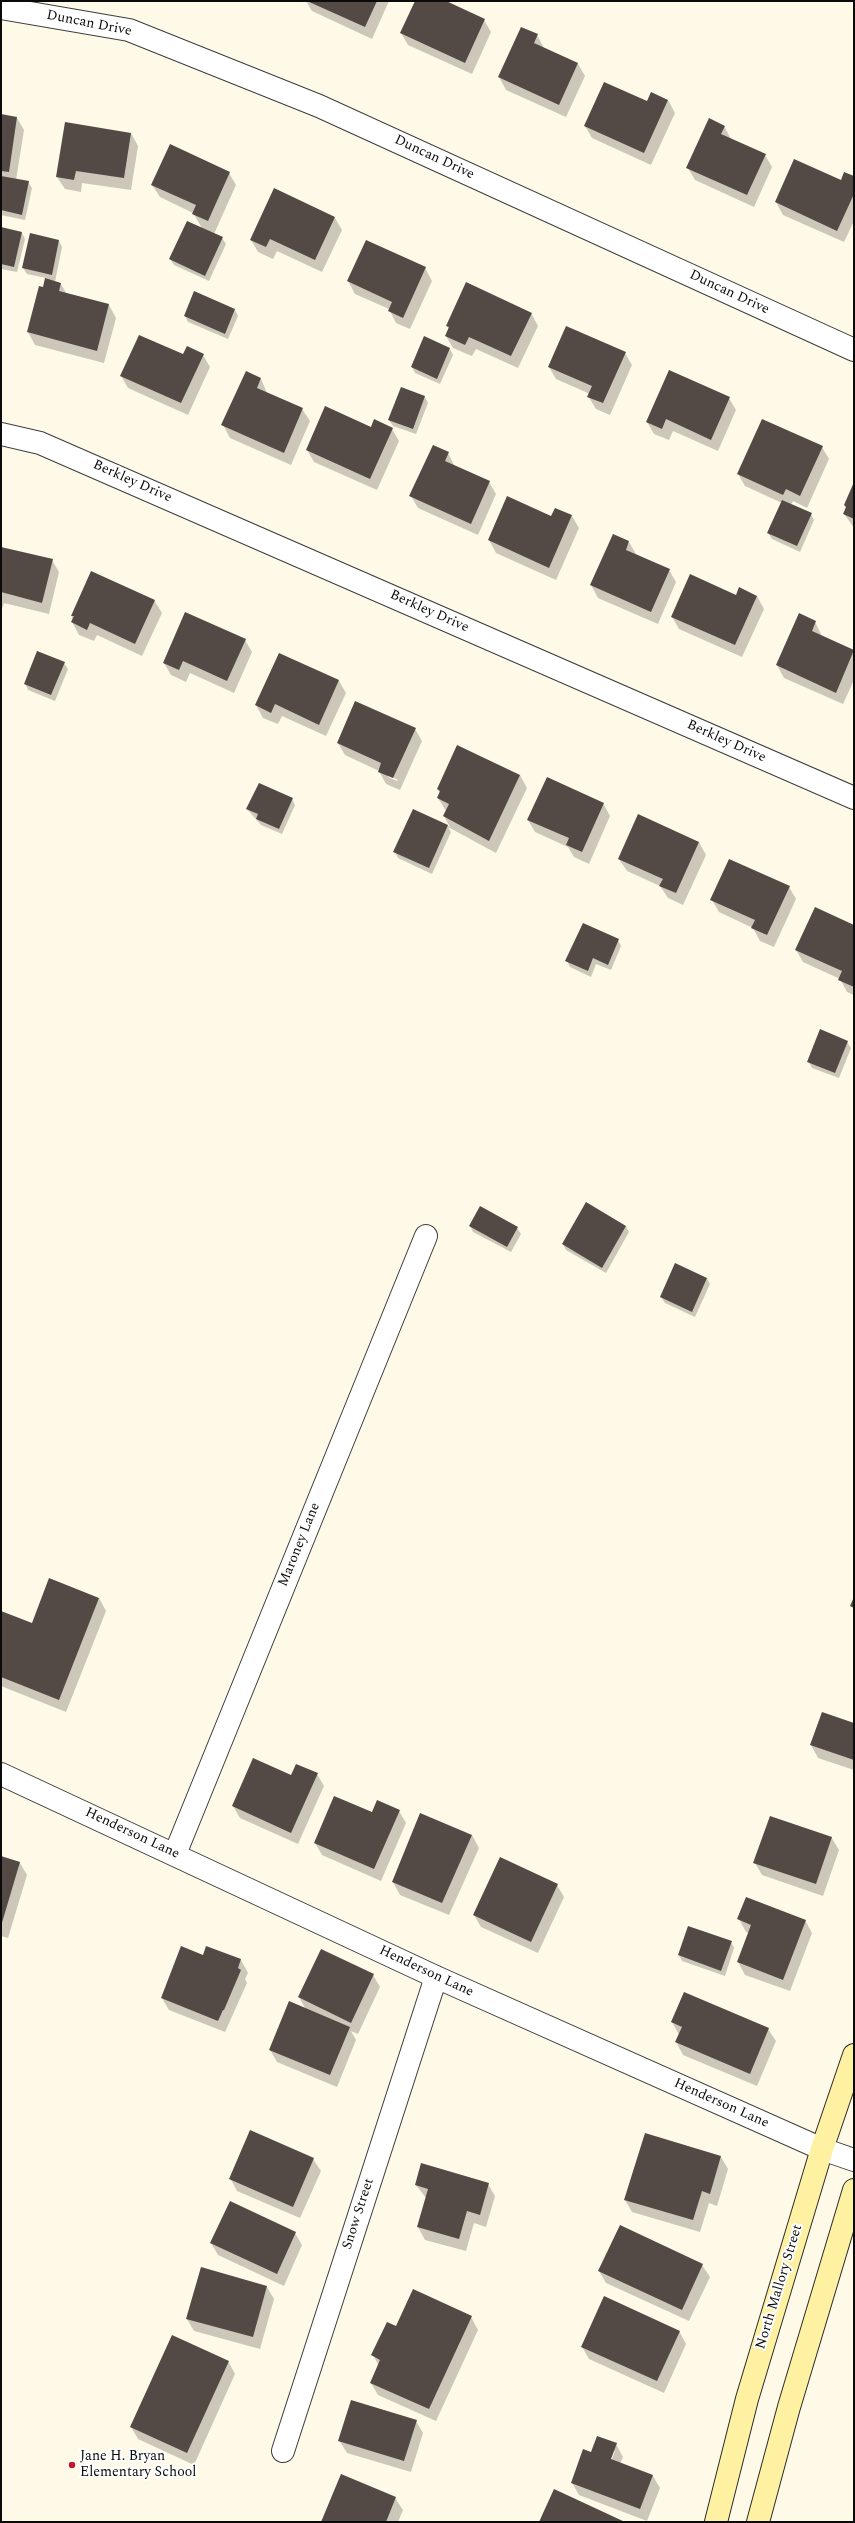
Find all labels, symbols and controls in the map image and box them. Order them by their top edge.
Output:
street label: Duncan Drive [45,8,133,40]
street label: Duncan Drive [391,132,477,184]
street label: Duncan Drive [686,267,772,319]
street label: Berkley Drive [90,457,174,507]
street label: Berkley Drive [387,587,471,637]
street label: Berkley Drive [684,717,768,767]
street label: Maroney Lane [276,1501,324,1589]
street label: Henderson Lane [82,1805,182,1863]
street label: Henderson Lane [376,1943,476,2001]
street label: Henderson Lane [671,2076,771,2132]
street label: Snow Street [340,2176,378,2252]
street label: North Mallory Street [753,2223,807,2351]
place label: Jane H. Bryan Elementary School [80,2449,196,2482]
marker: Jane H. Bryan Elementary School [67,2460,77,2470]

